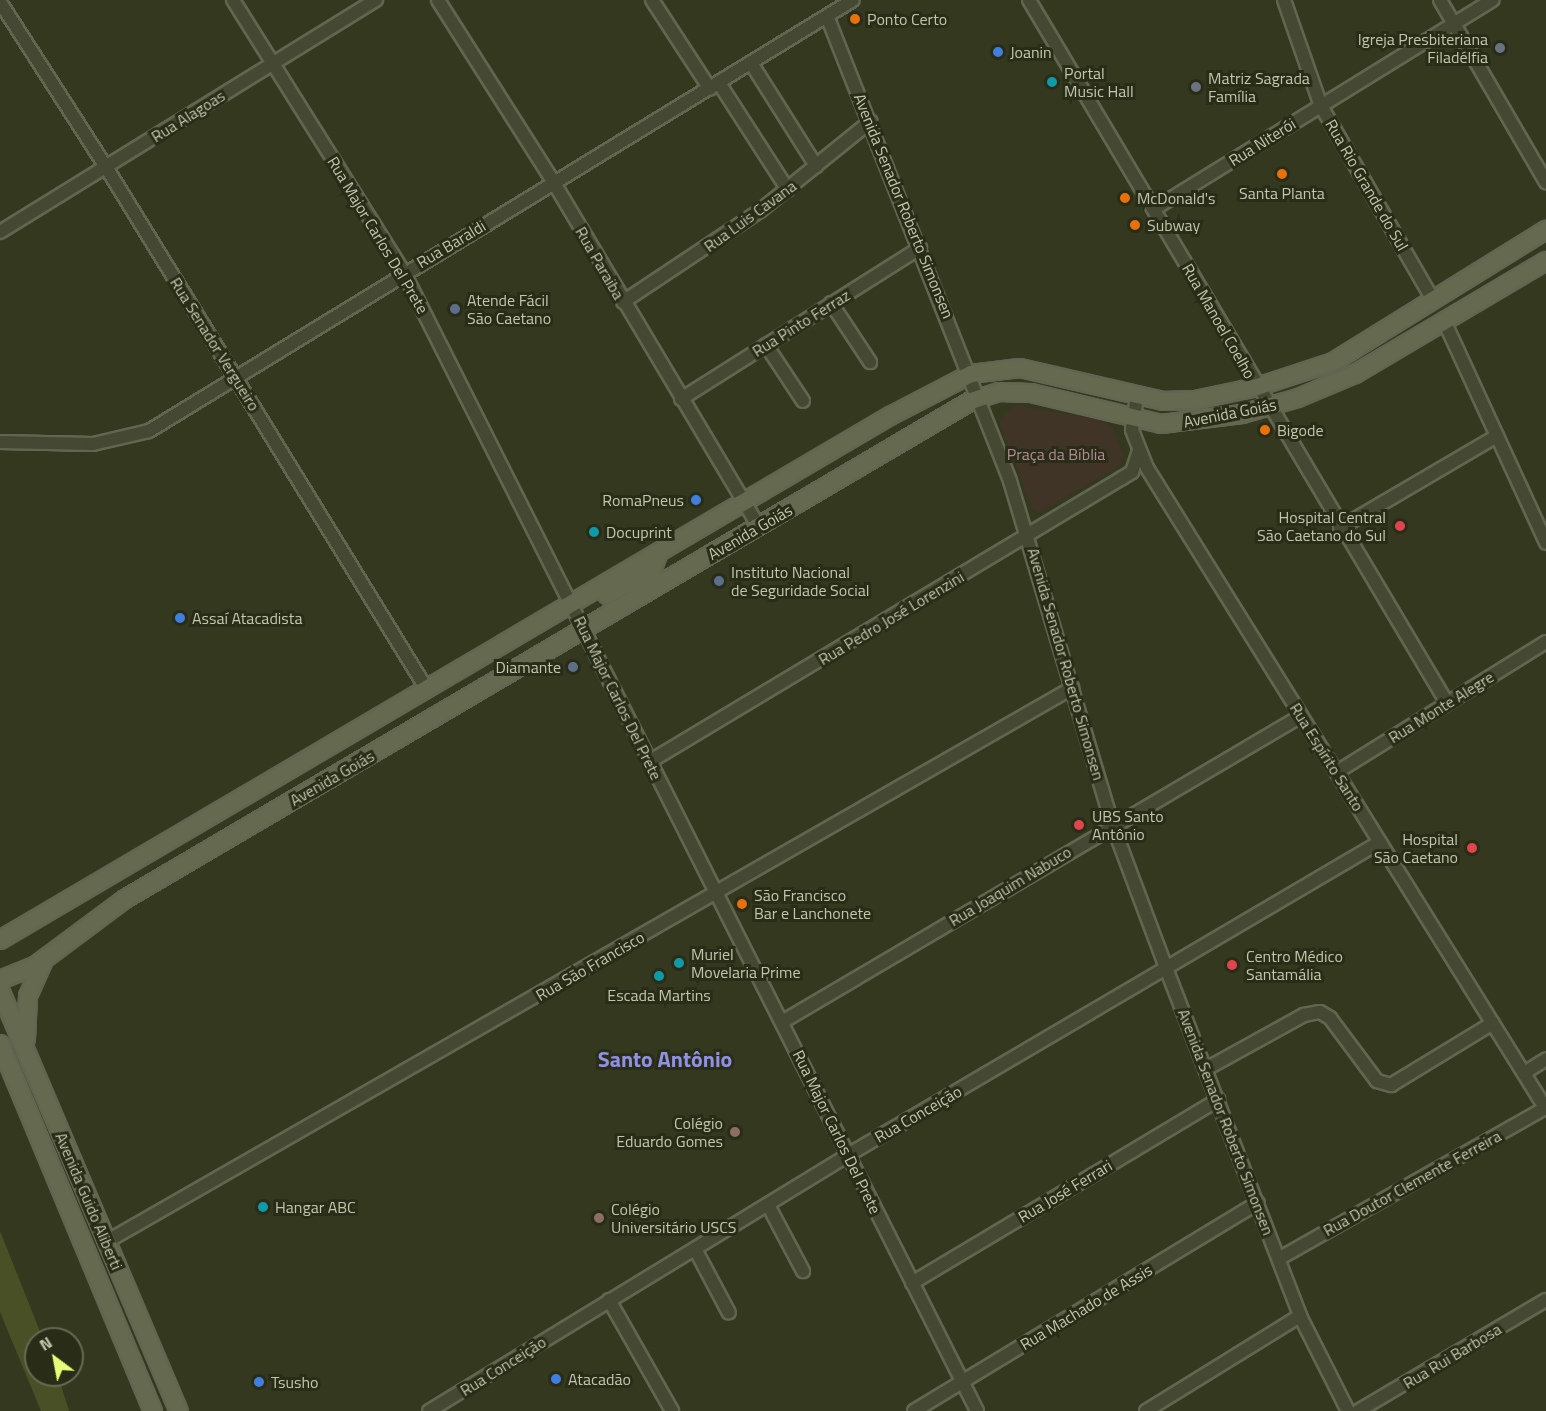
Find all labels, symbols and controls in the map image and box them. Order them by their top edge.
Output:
place label: Ponto Certo [867,9,947,29]
marker: Ponto Certo [848,12,862,26]
place label: Igreja Presbiteriana Filadélfia [1358,29,1488,67]
marker: Igreja Presbiteriana Filadélfia [1493,41,1507,55]
place label: Joanin [1010,42,1052,62]
marker: Joanin [991,45,1005,59]
place label: Portal Music Hall [1064,63,1134,101]
place label: Matriz Sagrada Família [1208,68,1310,106]
marker: Portal Music Hall [1045,75,1059,89]
marker: Matriz Sagrada Família [1189,80,1203,94]
street label: Rua Alagoas [148,86,228,146]
street label: Avenida Senador Roberto Simonsen [850,91,958,321]
street label: Rua Niterói [1225,114,1299,170]
street label: Rua Rio Grande do Sul [1322,116,1412,254]
street label: Rua Major Carlos Del Prete [323,153,433,317]
marker: Santa Planta [1275,167,1289,181]
street label: Rua Luis Cavana [700,176,800,256]
place label: Santa Planta [1239,183,1325,203]
place label: McDonald's [1137,188,1216,208]
marker: McDonald's [1118,191,1132,205]
place label: Subway [1147,215,1200,235]
street label: Rua Baraldi [413,216,489,272]
marker: Subway [1128,218,1142,232]
street label: Rua Paraiba [571,223,629,303]
street label: Rua Manoel Coelho [1178,260,1260,382]
street label: Rua Senador Vergueiro [166,274,264,414]
street label: Rua Pinto Ferraz [749,285,853,361]
place label: Atende Fácil São Caetano [467,290,551,328]
marker: Atende Fácil São Caetano [448,302,462,316]
street label: Avenida Goiás [1182,395,1278,431]
place label: Bigode [1277,420,1324,440]
marker: Bigode [1258,423,1272,437]
park label: Praça da Bíblia [1007,444,1105,464]
place label: RomaPneus [602,490,684,510]
marker: RomaPneus [689,493,703,507]
street label: Avenida Goiás [704,500,796,564]
place label: Hospital Central São Caetano do Sul [1257,507,1386,545]
marker: Hospital Central São Caetano do Sul [1391,517,1409,535]
place label: Docuprint [606,522,672,542]
marker: Docuprint [587,525,601,539]
street label: Avenida Senador Roberto Simonsen [1024,546,1108,782]
place label: Instituto Nacional de Seguridade Social [731,562,869,600]
street label: Rua Pedro José Lorenzini [815,567,967,669]
marker: Instituto Nacional de Seguridade Social [712,574,726,588]
place label: Assaí Atacadista [192,608,302,628]
marker: Assaí Atacadista [173,611,187,625]
street label: Rua Major Carlos Del Prete [570,613,666,783]
place label: Diamante [496,657,561,677]
marker: Diamante [566,660,580,674]
street label: Rua Monte Alegre [1385,667,1497,747]
street label: Rua Espírito Santo [1286,699,1368,815]
street label: Avenida Goiás [286,746,378,810]
place label: UBS Santo Antônio [1092,806,1164,844]
marker: UBS Santo Antônio [1070,816,1088,834]
place label: Hospital São Caetano [1374,829,1458,867]
marker: Hospital São Caetano [1463,839,1481,857]
street label: Rua Joaquim Nabuco [945,842,1075,930]
place label: São Francisco Bar e Lanchonete [754,885,871,923]
marker: São Francisco Bar e Lanchonete [735,897,749,911]
street label: Rua São Francisco [532,927,648,1005]
place label: Muriel Movelaria Prime [691,944,801,982]
place label: Centro Médico Santamália [1246,946,1343,984]
marker: Muriel Movelaria Prime [672,956,686,970]
marker: Centro Médico Santamália [1223,956,1241,974]
marker: Escada Martins [652,969,666,983]
place label: Escada Martins [607,985,711,1005]
street label: Avenida Senador Roberto Simonsen [1174,1006,1278,1238]
district label: Santo Antônio [598,1047,732,1073]
street label: Rua Major Carlos Del Prete [789,1047,885,1217]
street label: Rua Conceição [871,1081,965,1147]
place label: Colégio Eduardo Gomes [616,1113,723,1151]
marker: Colégio Eduardo Gomes [728,1125,742,1139]
street label: Rua Doutor Clemente Ferreira [1320,1126,1504,1240]
street label: Avenida Guido Aliberti [51,1130,127,1272]
street label: Rua José Ferrari [1015,1155,1115,1227]
place label: Hangar ABC [275,1197,356,1217]
place label: Colégio Universitário USCS [611,1199,737,1237]
marker: Hangar ABC [256,1200,270,1214]
marker: Colégio Universitário USCS [592,1211,606,1225]
street label: Rua Machado de Assis [1016,1260,1156,1354]
street label: Rua Rui Barbosa [1400,1319,1504,1393]
north arrow [24,1327,84,1387]
text: N [34,1330,57,1357]
street label: Rua Conceição [457,1332,549,1400]
place label: Atacadão [568,1369,631,1389]
place label: Tsusho [271,1372,318,1392]
marker: Atacadão [549,1372,563,1386]
marker: Tsusho [252,1375,266,1389]

